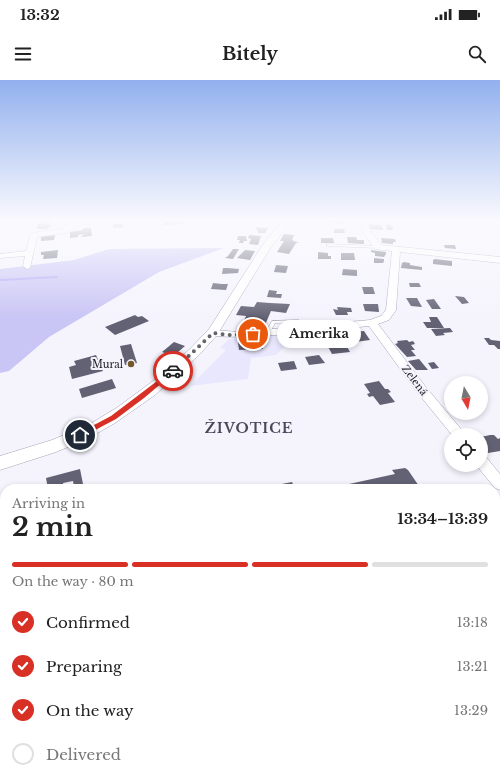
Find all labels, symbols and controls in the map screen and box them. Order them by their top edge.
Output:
text: 13:32 [20,5,60,24]
icon: menu [12,43,34,65]
text: Bitely [222,43,278,65]
icon: search [466,43,488,65]
pin [236,317,270,351]
callout: Amerika [277,320,361,348]
icon: bag [242,323,264,345]
text: Amerika [289,325,349,342]
courier [153,351,193,391]
place label: Mural [92,358,123,371]
marker: Mural [126,359,136,369]
icon: car [162,360,184,382]
street label: Zelená [399,362,431,398]
north arrow [444,376,488,420]
map controls [444,376,488,472]
pin [63,418,97,452]
district label: ŽIVOTICE [205,419,293,437]
icon: home [69,424,91,446]
button: locate [444,428,488,472]
text: Arriving in [12,495,85,512]
text: 13:34–13:39 [397,509,488,528]
text: 2 min [12,511,93,543]
text: On the way · 80 m [12,573,133,590]
icon: check [12,611,34,633]
text: Confirmed [46,613,130,632]
text: 13:18 [457,614,488,631]
icon: check [12,655,34,677]
text: Preparing [46,657,122,676]
text: 13:21 [457,658,488,675]
icon: check [12,699,34,721]
text: On the way [46,701,134,720]
text: 13:29 [454,702,488,719]
text: Delivered [46,745,121,764]

